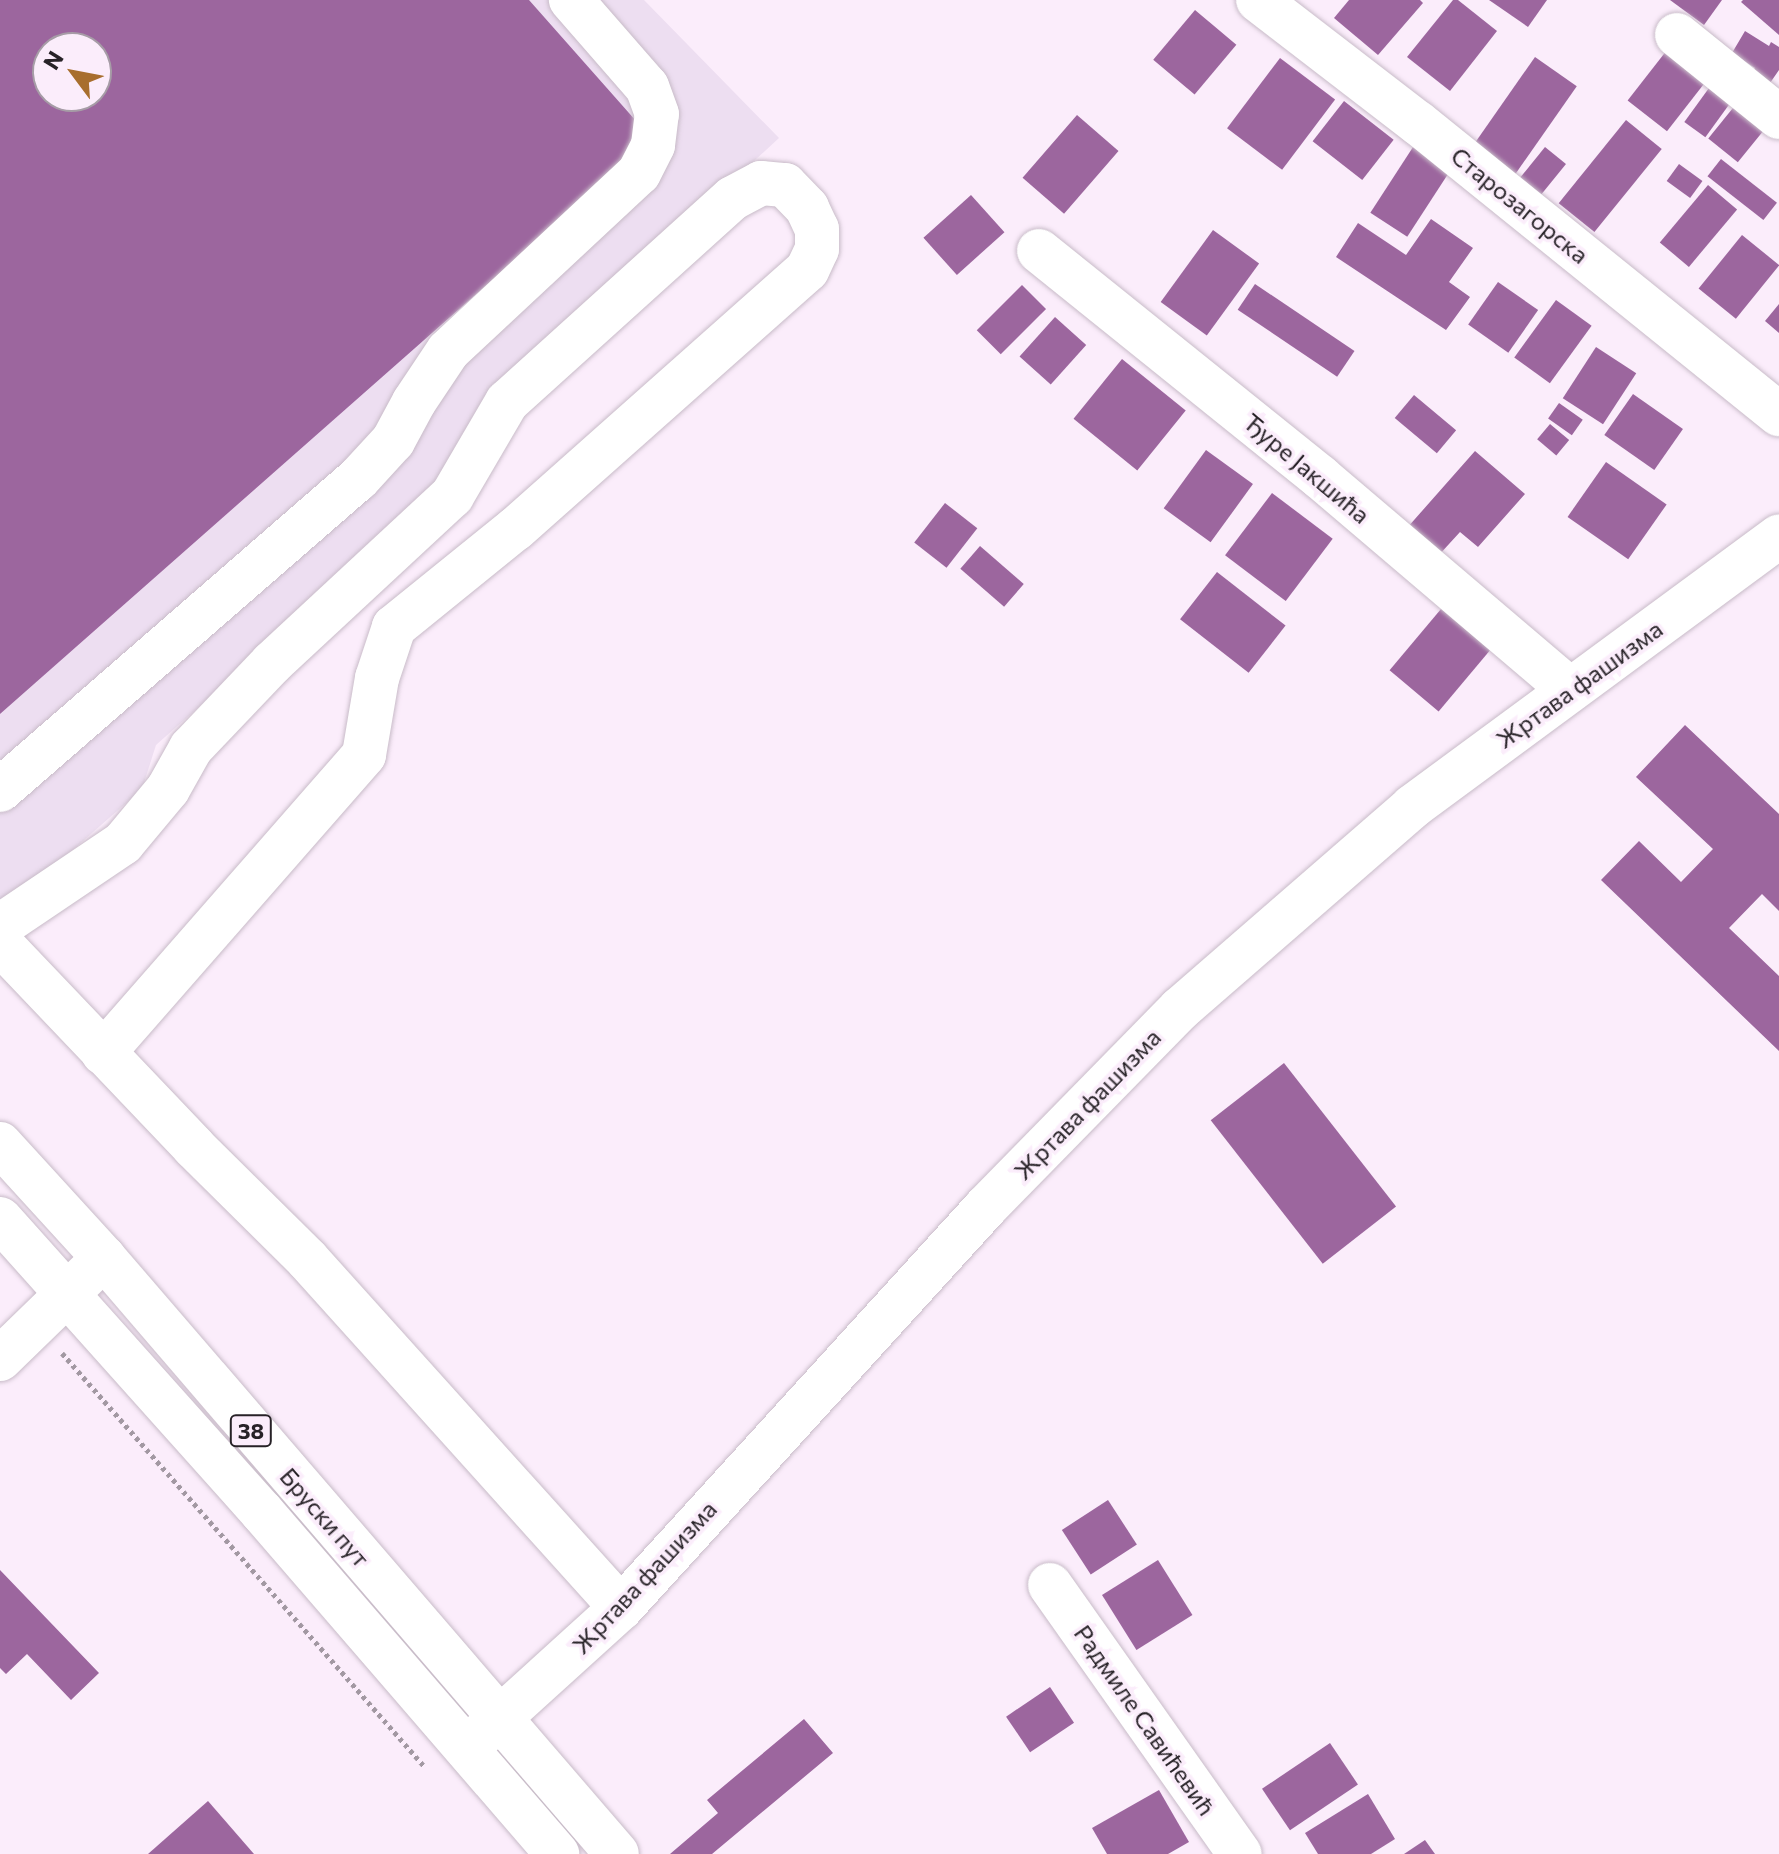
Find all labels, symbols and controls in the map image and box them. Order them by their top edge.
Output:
north arrow [32,32,112,112]
text: N [37,46,69,74]
street label: Старозагорска [1446,141,1594,269]
street label: Ђуре Јакшића [1238,407,1376,529]
street label: Жртава фашизма [1490,614,1668,754]
street label: Жртава фашизма [1008,1023,1166,1185]
road number: 38 [229,1413,273,1449]
street label: Бруски пут [274,1462,376,1572]
street label: Жртава фашизма [566,1495,722,1659]
street label: Радмиле Савићевић [1069,1619,1221,1821]

